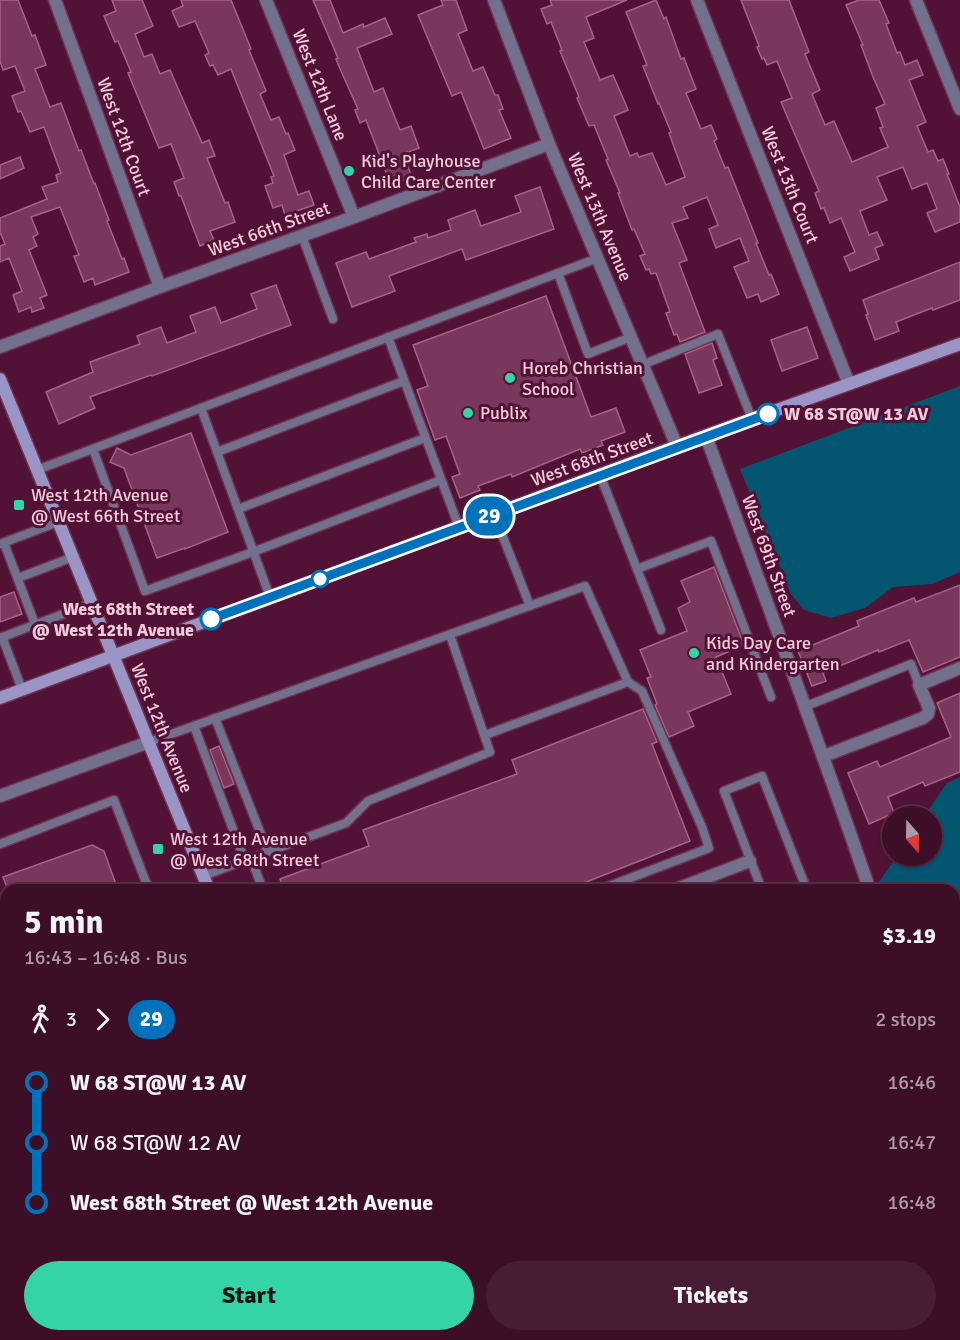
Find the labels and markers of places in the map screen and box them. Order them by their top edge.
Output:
place label: Kid's Playhouse Child Care Center [361,150,496,193]
marker: Kid's Playhouse Child Care Center [342,164,356,178]
place label: Horeb Christian School [522,357,643,400]
marker: Horeb Christian School [503,371,517,385]
place label: Publix [480,402,528,424]
marker: W 68 ST@W 13 AV [757,403,779,425]
place label: W 68 ST@W 13 AV [784,403,928,425]
marker: Publix [461,406,475,420]
place label: West 12th Avenue @ West 66th Street [31,484,180,527]
marker: West 12th Avenue @ West 66th Street [12,498,26,512]
unlabelled marker [311,570,329,588]
place label: West 68th Street @ West 12th Avenue [32,598,194,641]
marker: West 68th Street @ West 12th Avenue [200,608,222,630]
place label: Kids Day Care and Kindergarten [706,632,839,675]
marker: Kids Day Care and Kindergarten [687,646,701,660]
place label: West 12th Avenue @ West 68th Street [170,828,319,871]
marker: West 12th Avenue @ West 68th Street [151,842,165,856]

